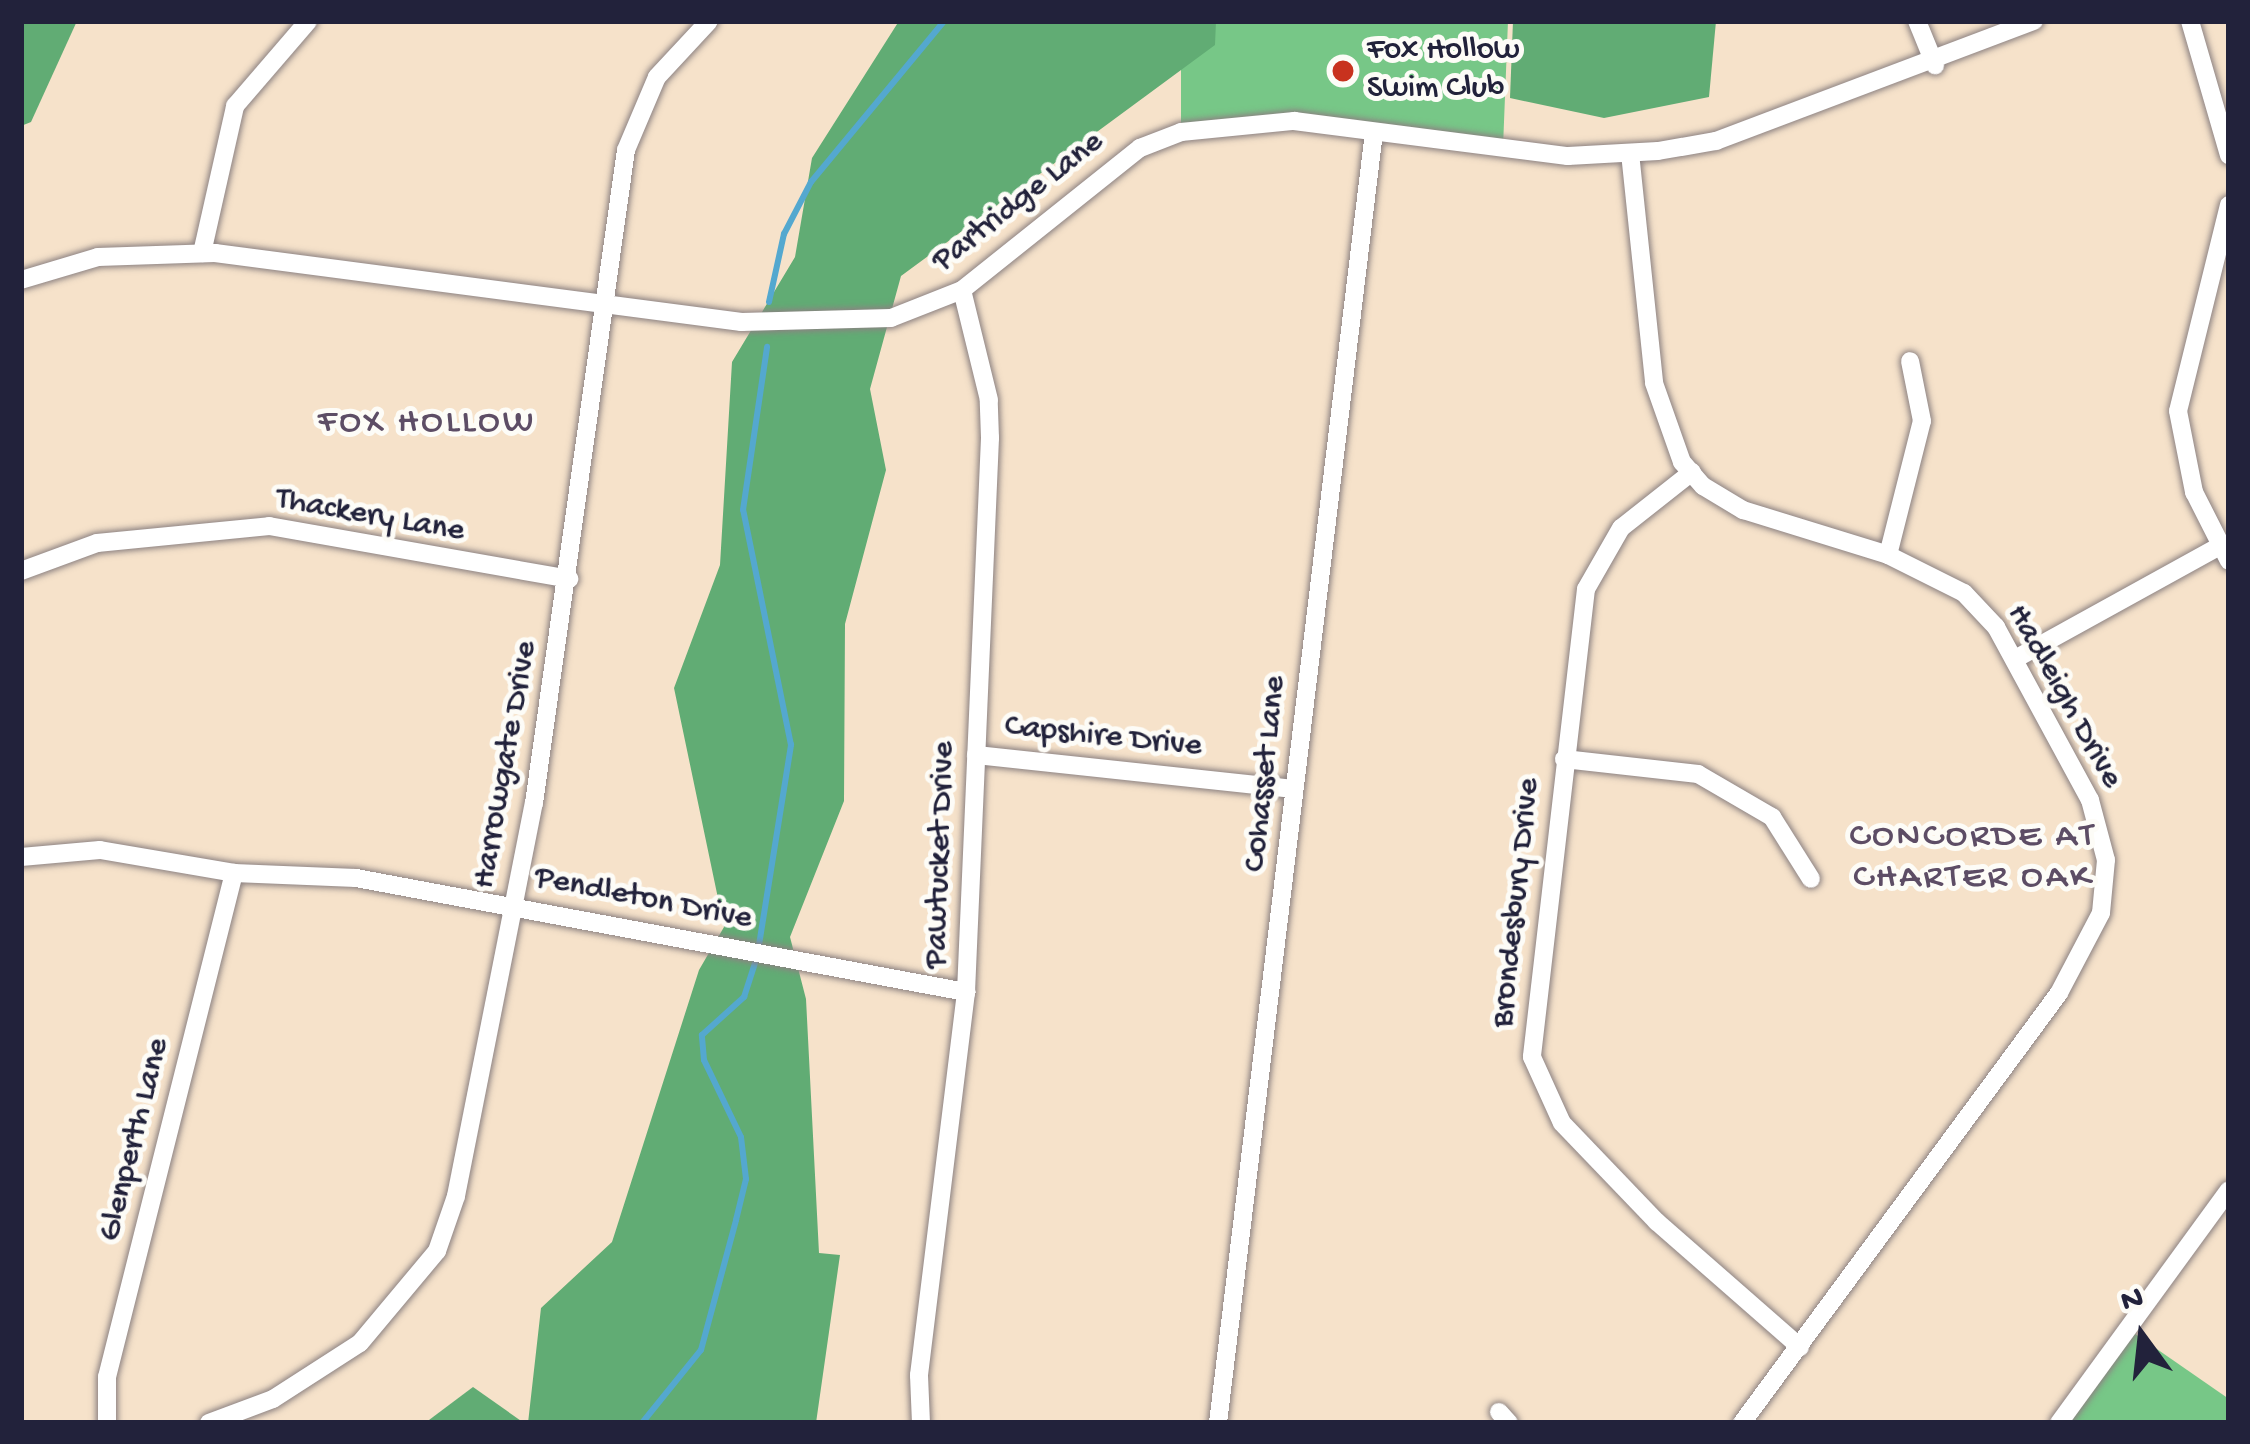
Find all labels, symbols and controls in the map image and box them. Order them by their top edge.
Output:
place label: Fox Hollow Swim Club [1367,32,1519,110]
marker: Fox Hollow Swim Club [1330,58,1356,84]
street label: Partridge Lane [925,124,1113,282]
district label: FOX HOLLOW [318,402,536,446]
street label: Thackery Lane [273,481,467,553]
street label: Hadleigh Drive [1996,598,2130,796]
street label: Harrowgate Drive [466,638,548,892]
street label: Cohasset Lane [1237,674,1297,874]
street label: Capshire Drive [1003,708,1203,768]
street label: Pawtucket Drive [918,741,966,969]
street label: Brondesbury Drive [1485,776,1551,1030]
district label: CONCORDE AT CHARTER OAK [1849,815,2097,900]
street label: Pendleton Drive [531,860,755,940]
street label: Glenperth Lane [92,1034,180,1246]
north arrow [2082,1276,2202,1396]
text: N [2117,1280,2148,1322]

